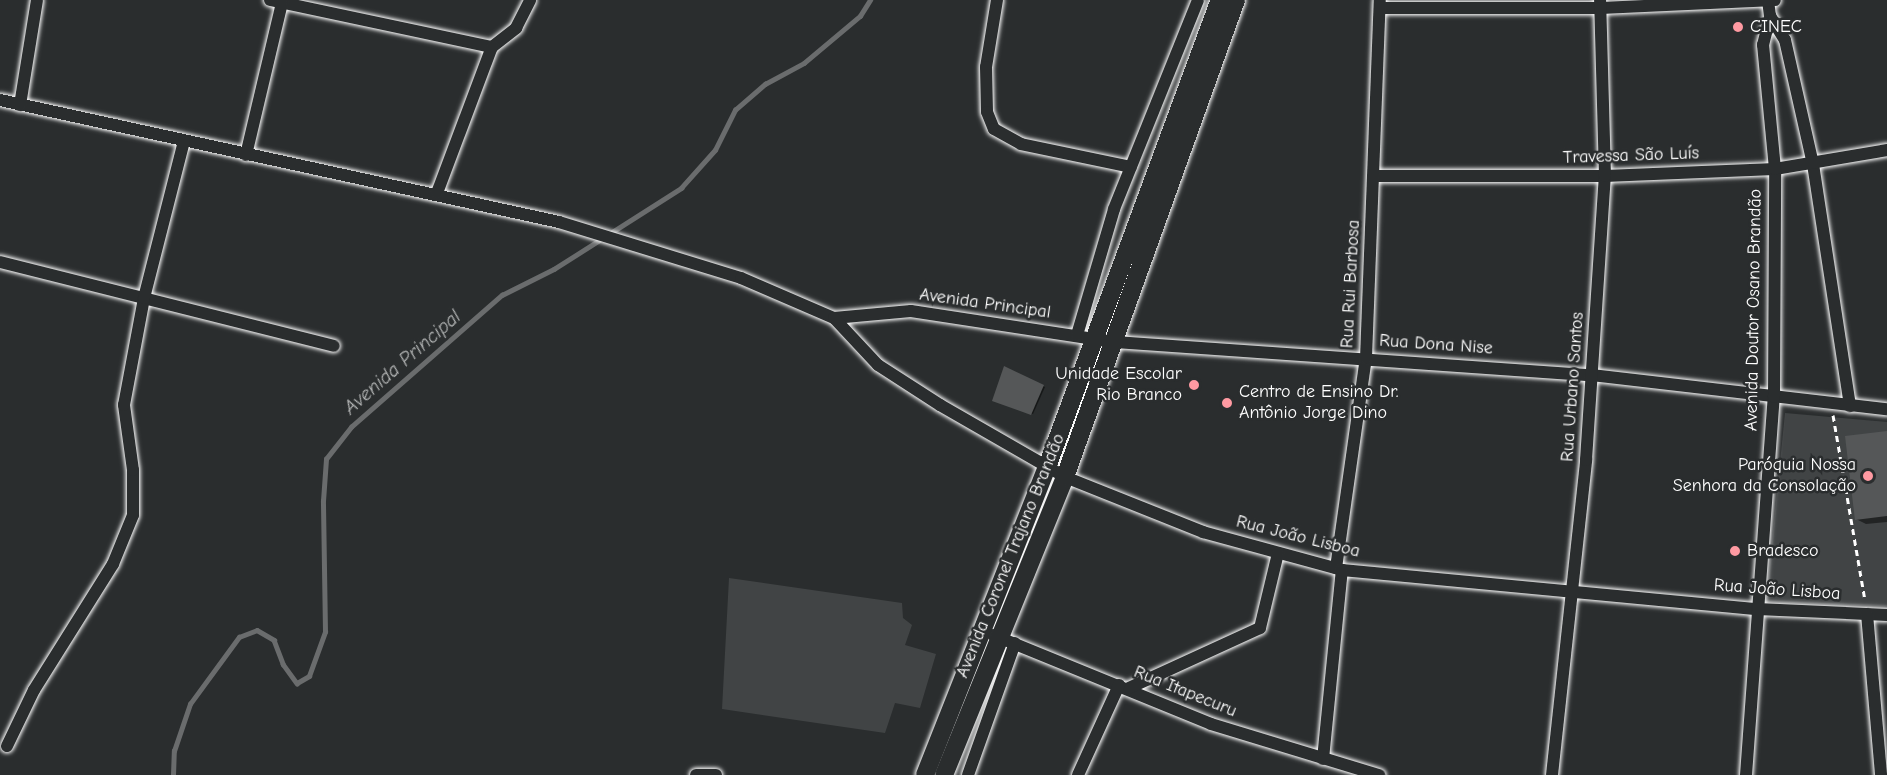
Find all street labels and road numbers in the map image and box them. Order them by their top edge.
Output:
street label: Travessa São Luís [1563,143,1699,169]
street label: Avenida Doutor Osano Brandão [1741,189,1767,431]
street label: Rua Rui Barbosa [1337,219,1365,349]
street label: Avenida Principal [918,284,1052,324]
street label: Rua Urbano Santos [1557,311,1589,463]
street label: Rua Dona Nise [1379,330,1493,360]
street label: Avenida Coronel Trajano Brandão [952,431,1070,681]
street label: Rua João Lisboa [1234,511,1362,563]
street label: Rua João Lisboa [1713,575,1841,605]
street label: Rua Itapecuru [1130,662,1240,722]

